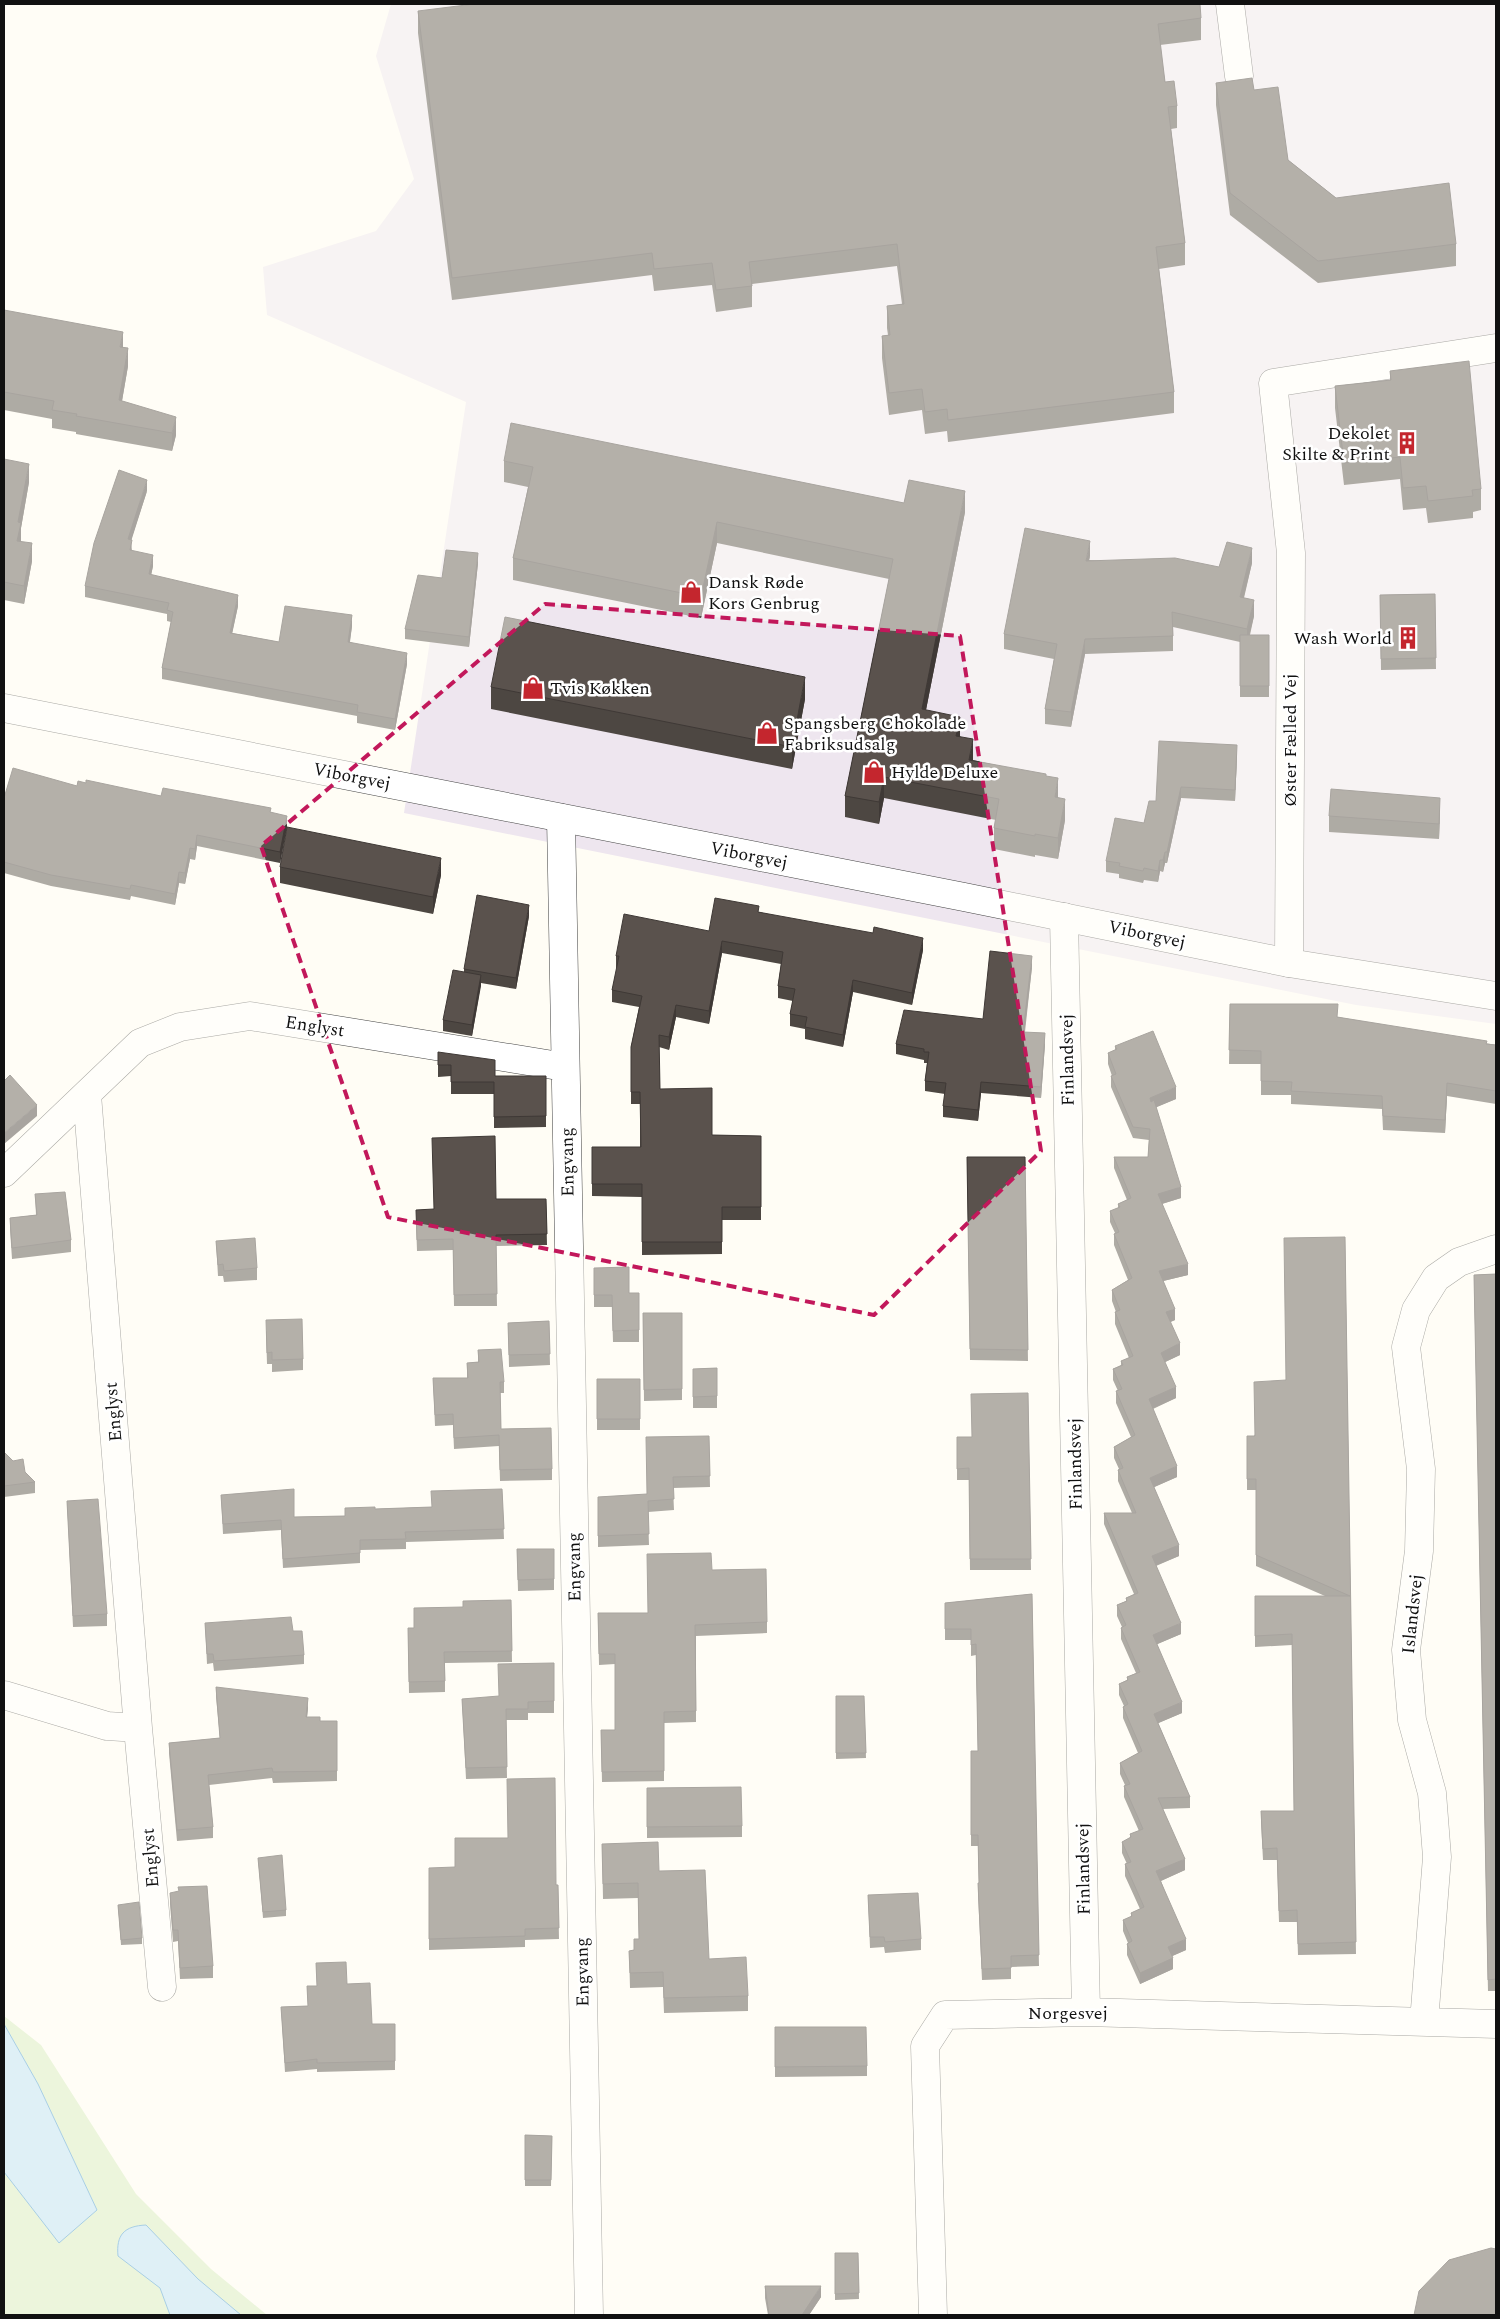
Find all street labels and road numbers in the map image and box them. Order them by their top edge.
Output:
street label: Øster Fælled Vej [1277,673,1304,807]
street label: Viborgvej [311,756,393,797]
street label: Viborgvej [708,835,790,876]
street label: Viborgvej [1106,913,1188,956]
street label: Englyst [283,1008,347,1044]
street label: Finlandsvej [1053,1014,1082,1106]
street label: Engvang [553,1127,582,1197]
street label: Englyst [97,1381,130,1443]
street label: Finlandsvej [1061,1418,1090,1510]
street label: Engvang [560,1532,589,1602]
street label: Islandsvej [1395,1573,1430,1655]
street label: Finlandsvej [1069,1823,1098,1915]
street label: Englyst [134,1827,167,1889]
street label: Engvang [568,1937,597,2007]
street label: Norgesvej [1028,2000,1108,2027]

